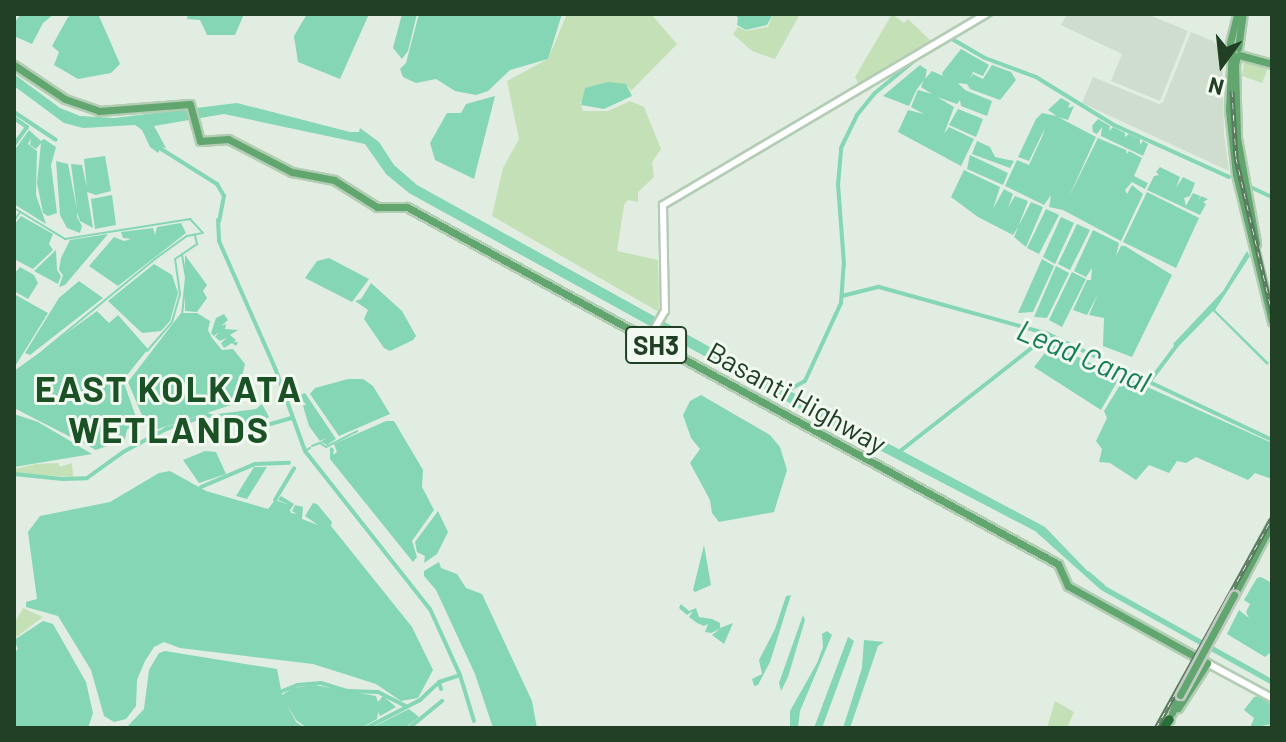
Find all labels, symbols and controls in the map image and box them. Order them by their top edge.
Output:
north arrow [1182,24,1262,104]
text: N [1205,73,1226,102]
water label: Lead Canal [1012,311,1156,399]
road number: SH3 [624,323,688,367]
street label: Basanti Highway [702,334,892,460]
district label: EAST KOLKATA WETLANDS [35,365,303,450]

